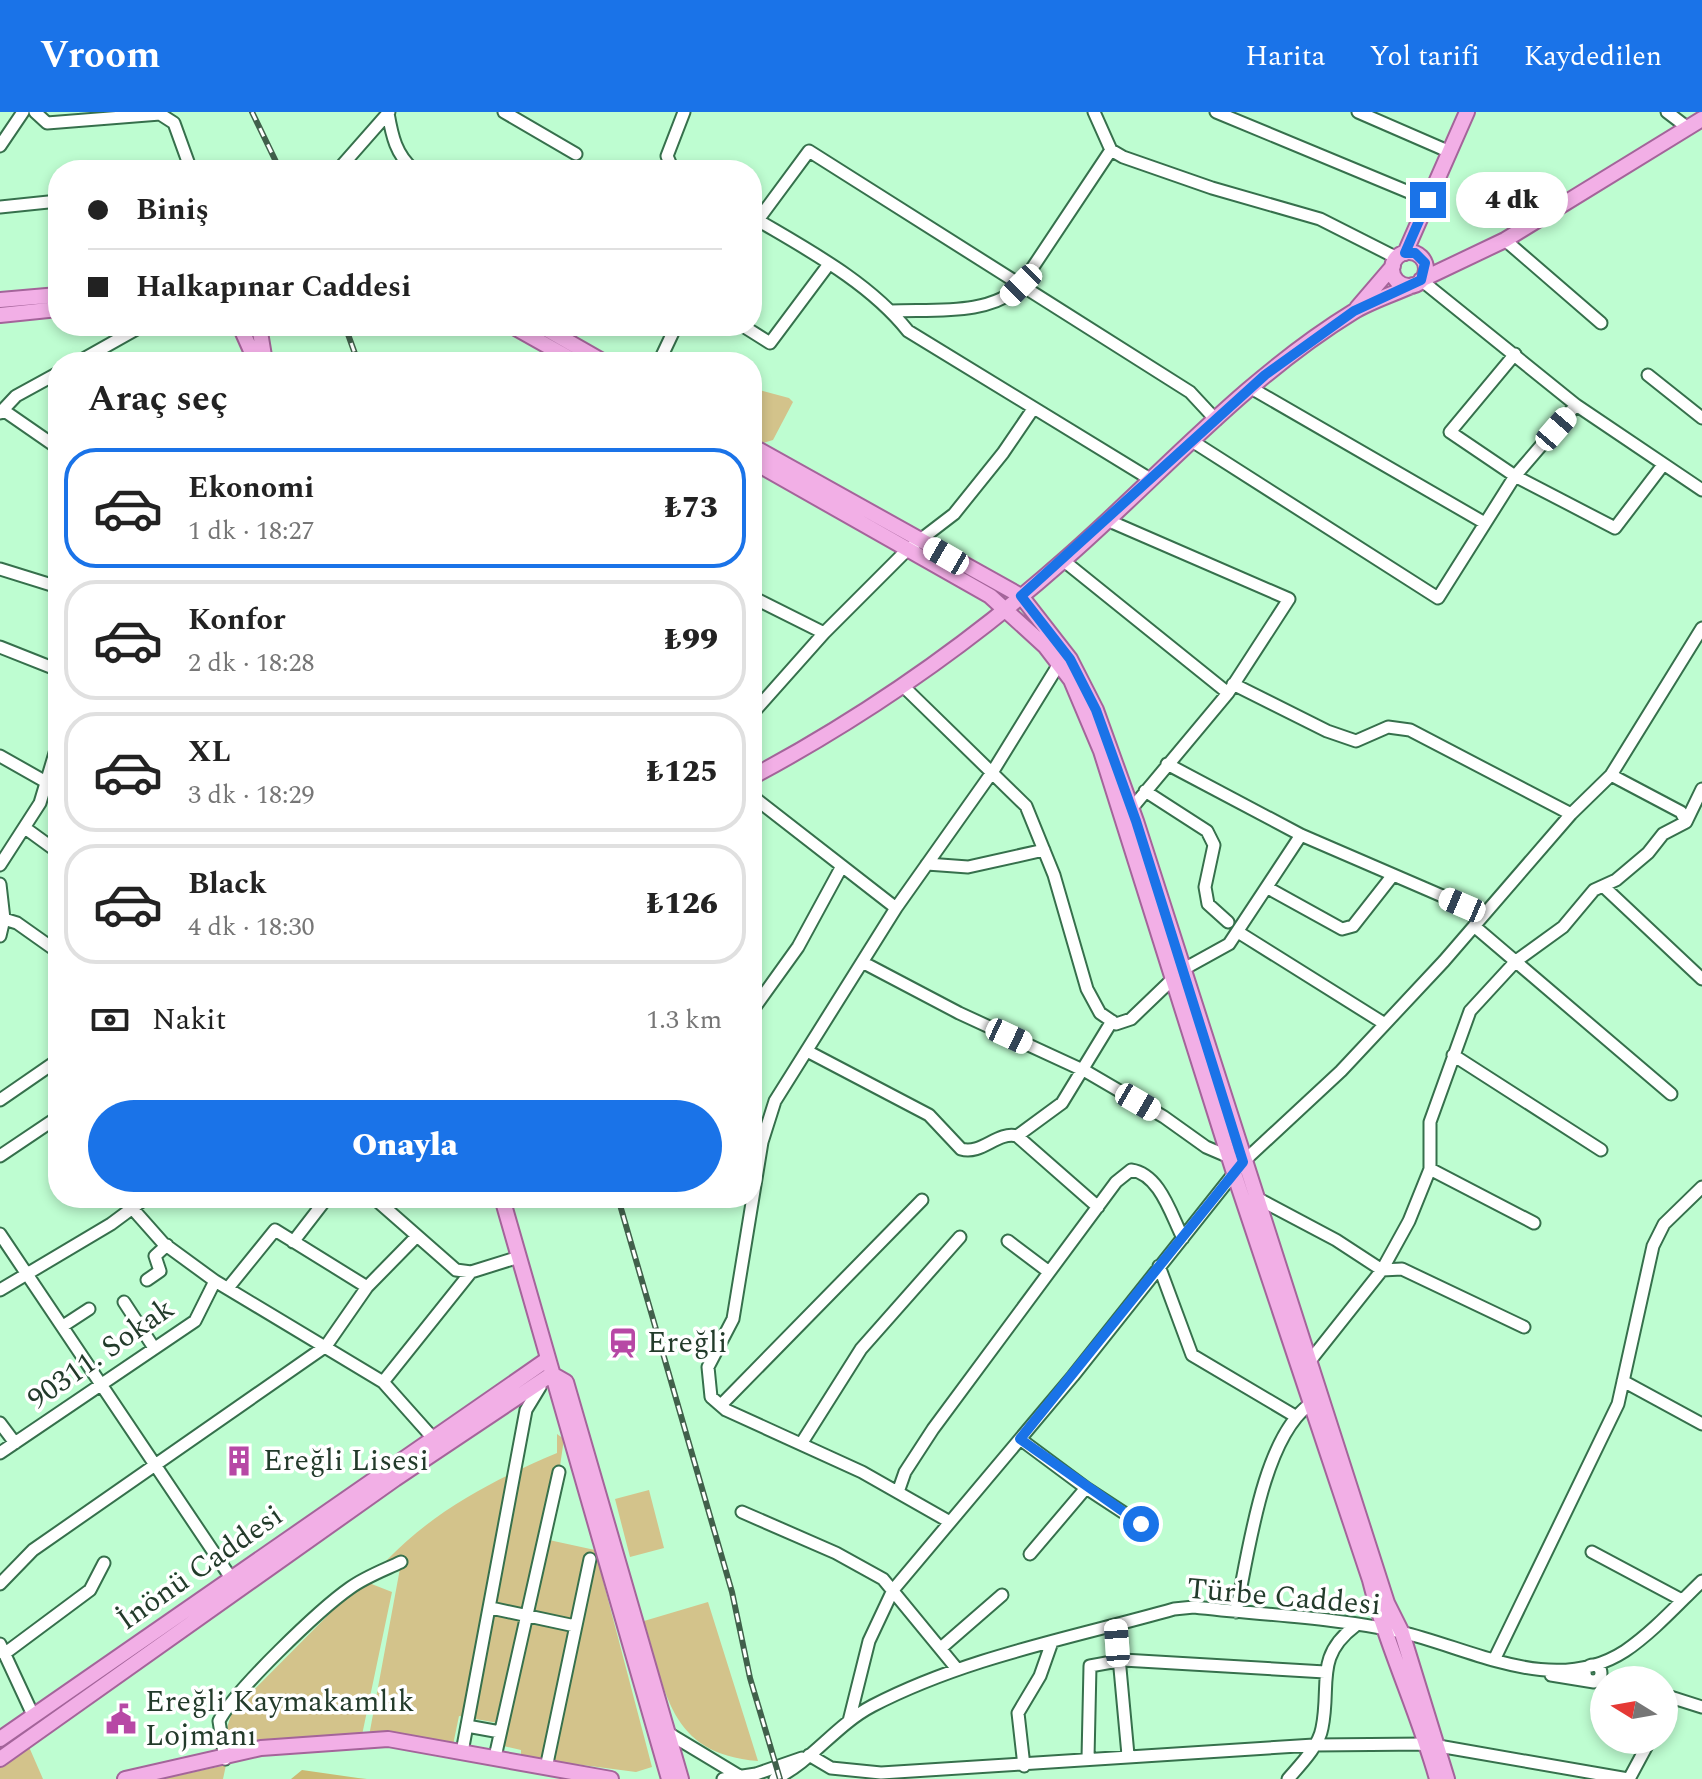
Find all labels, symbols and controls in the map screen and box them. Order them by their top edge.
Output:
text: Vroom [40,27,160,85]
text: Harita [1246,35,1325,78]
text: Yol tarifi [1369,35,1480,78]
text: Kaydedilen [1524,35,1662,78]
callout: 4 dk [1456,172,1568,228]
text: 4 dk [1485,180,1539,220]
route end [1410,182,1446,218]
text: Biniş [136,187,209,233]
car [996,260,1046,310]
text: Halkapınar Caddesi [136,264,411,310]
text: Araç seç [88,372,228,427]
car [1531,403,1581,455]
text: Ekonomi [188,465,314,511]
icon: car [92,472,164,544]
text: ₺73 [664,485,718,531]
text: 1 dk · 18:27 [188,511,315,551]
car [919,534,973,578]
text: Konfor [188,597,286,643]
icon: car [92,604,164,676]
text: ₺99 [664,617,718,663]
text: 2 dk · 18:28 [188,643,315,683]
text: XL [188,729,231,775]
icon: car [92,736,164,808]
text: ₺125 [646,749,718,795]
text: 3 dk · 18:29 [188,775,315,815]
text: Black [188,861,267,907]
icon: car [92,868,164,940]
text: ₺126 [646,881,718,927]
car [1435,885,1489,925]
text: 4 dk · 18:30 [188,907,315,947]
text: Nakit [152,997,226,1043]
icon: cash [88,998,132,1042]
text: 1.3 km [646,1000,722,1040]
car [982,1015,1036,1057]
car [1111,1080,1165,1124]
button: Onayla [88,1100,722,1192]
street label: 90311. Sokak [18,1286,184,1422]
place label: Ereğli [647,1320,727,1366]
station icon: Ereğli [606,1326,640,1360]
place label: Ereğli Lisesi [263,1438,429,1484]
building icon: Ereğli Lisesi [222,1444,256,1478]
street label: İnönü Caddesi [107,1494,293,1642]
route start [1123,1506,1159,1542]
street label: Türbe Caddesi [1185,1566,1383,1628]
car [1103,1618,1131,1668]
north arrow [1590,1666,1678,1754]
map controls [1590,1666,1678,1754]
place label: Ereğli Kaymakamlık Lojmanı [145,1679,415,1759]
public building icon: Ereğli Kaymakamlık Lojmanı [104,1702,138,1736]

